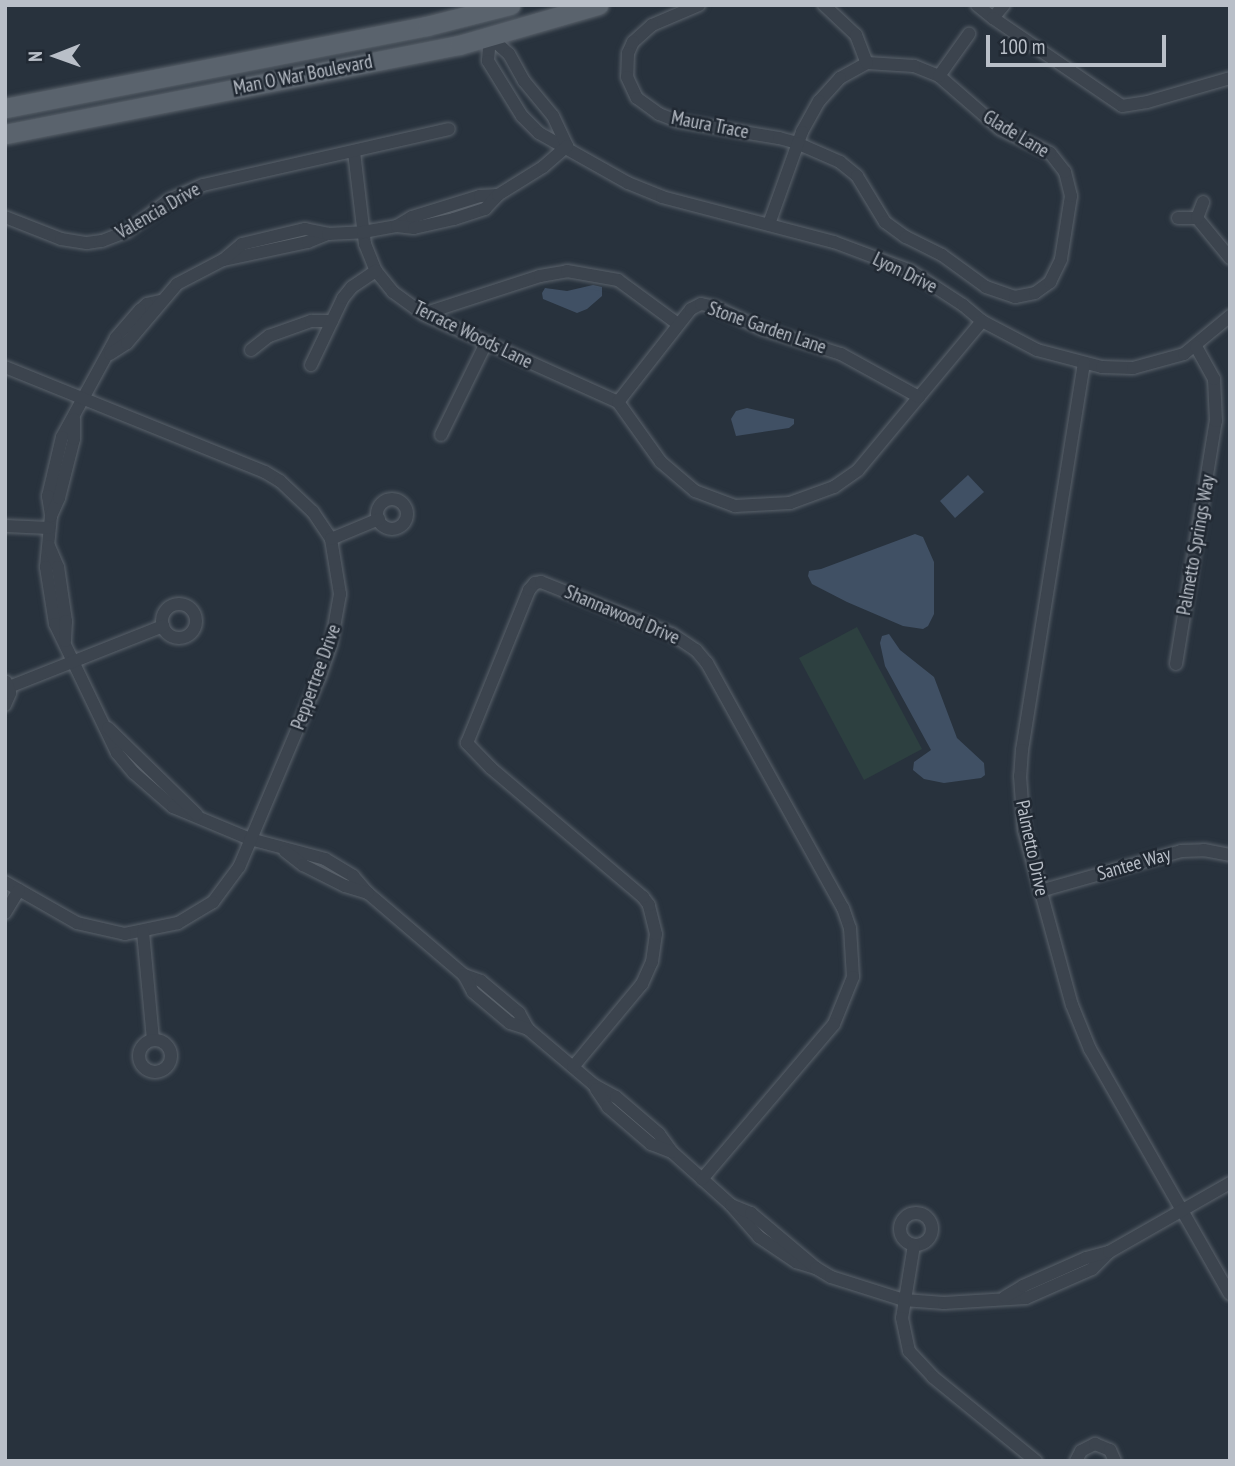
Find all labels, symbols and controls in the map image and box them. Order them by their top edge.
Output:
north arrow [21,21,91,91]
scale bar [990,21,1170,65]
text: 100 m [999,33,1045,60]
street label: Man O War Boulevard [231,50,375,100]
text: N [23,51,47,62]
street label: Glade Lane [979,105,1053,163]
street label: Maura Trace [669,106,751,144]
street label: Valencia Drive [112,178,204,244]
street label: Lyon Drive [869,248,941,298]
street label: Terrace Woods Lane [410,296,536,374]
street label: Stone Garden Lane [705,297,829,359]
street label: Palmetto Springs Way [1172,473,1220,617]
street label: Shannawood Drive [561,581,683,649]
street label: Peppertree Drive [286,621,346,733]
street label: Palmetto Drive [1011,798,1053,898]
street label: Santee Way [1095,843,1173,885]

